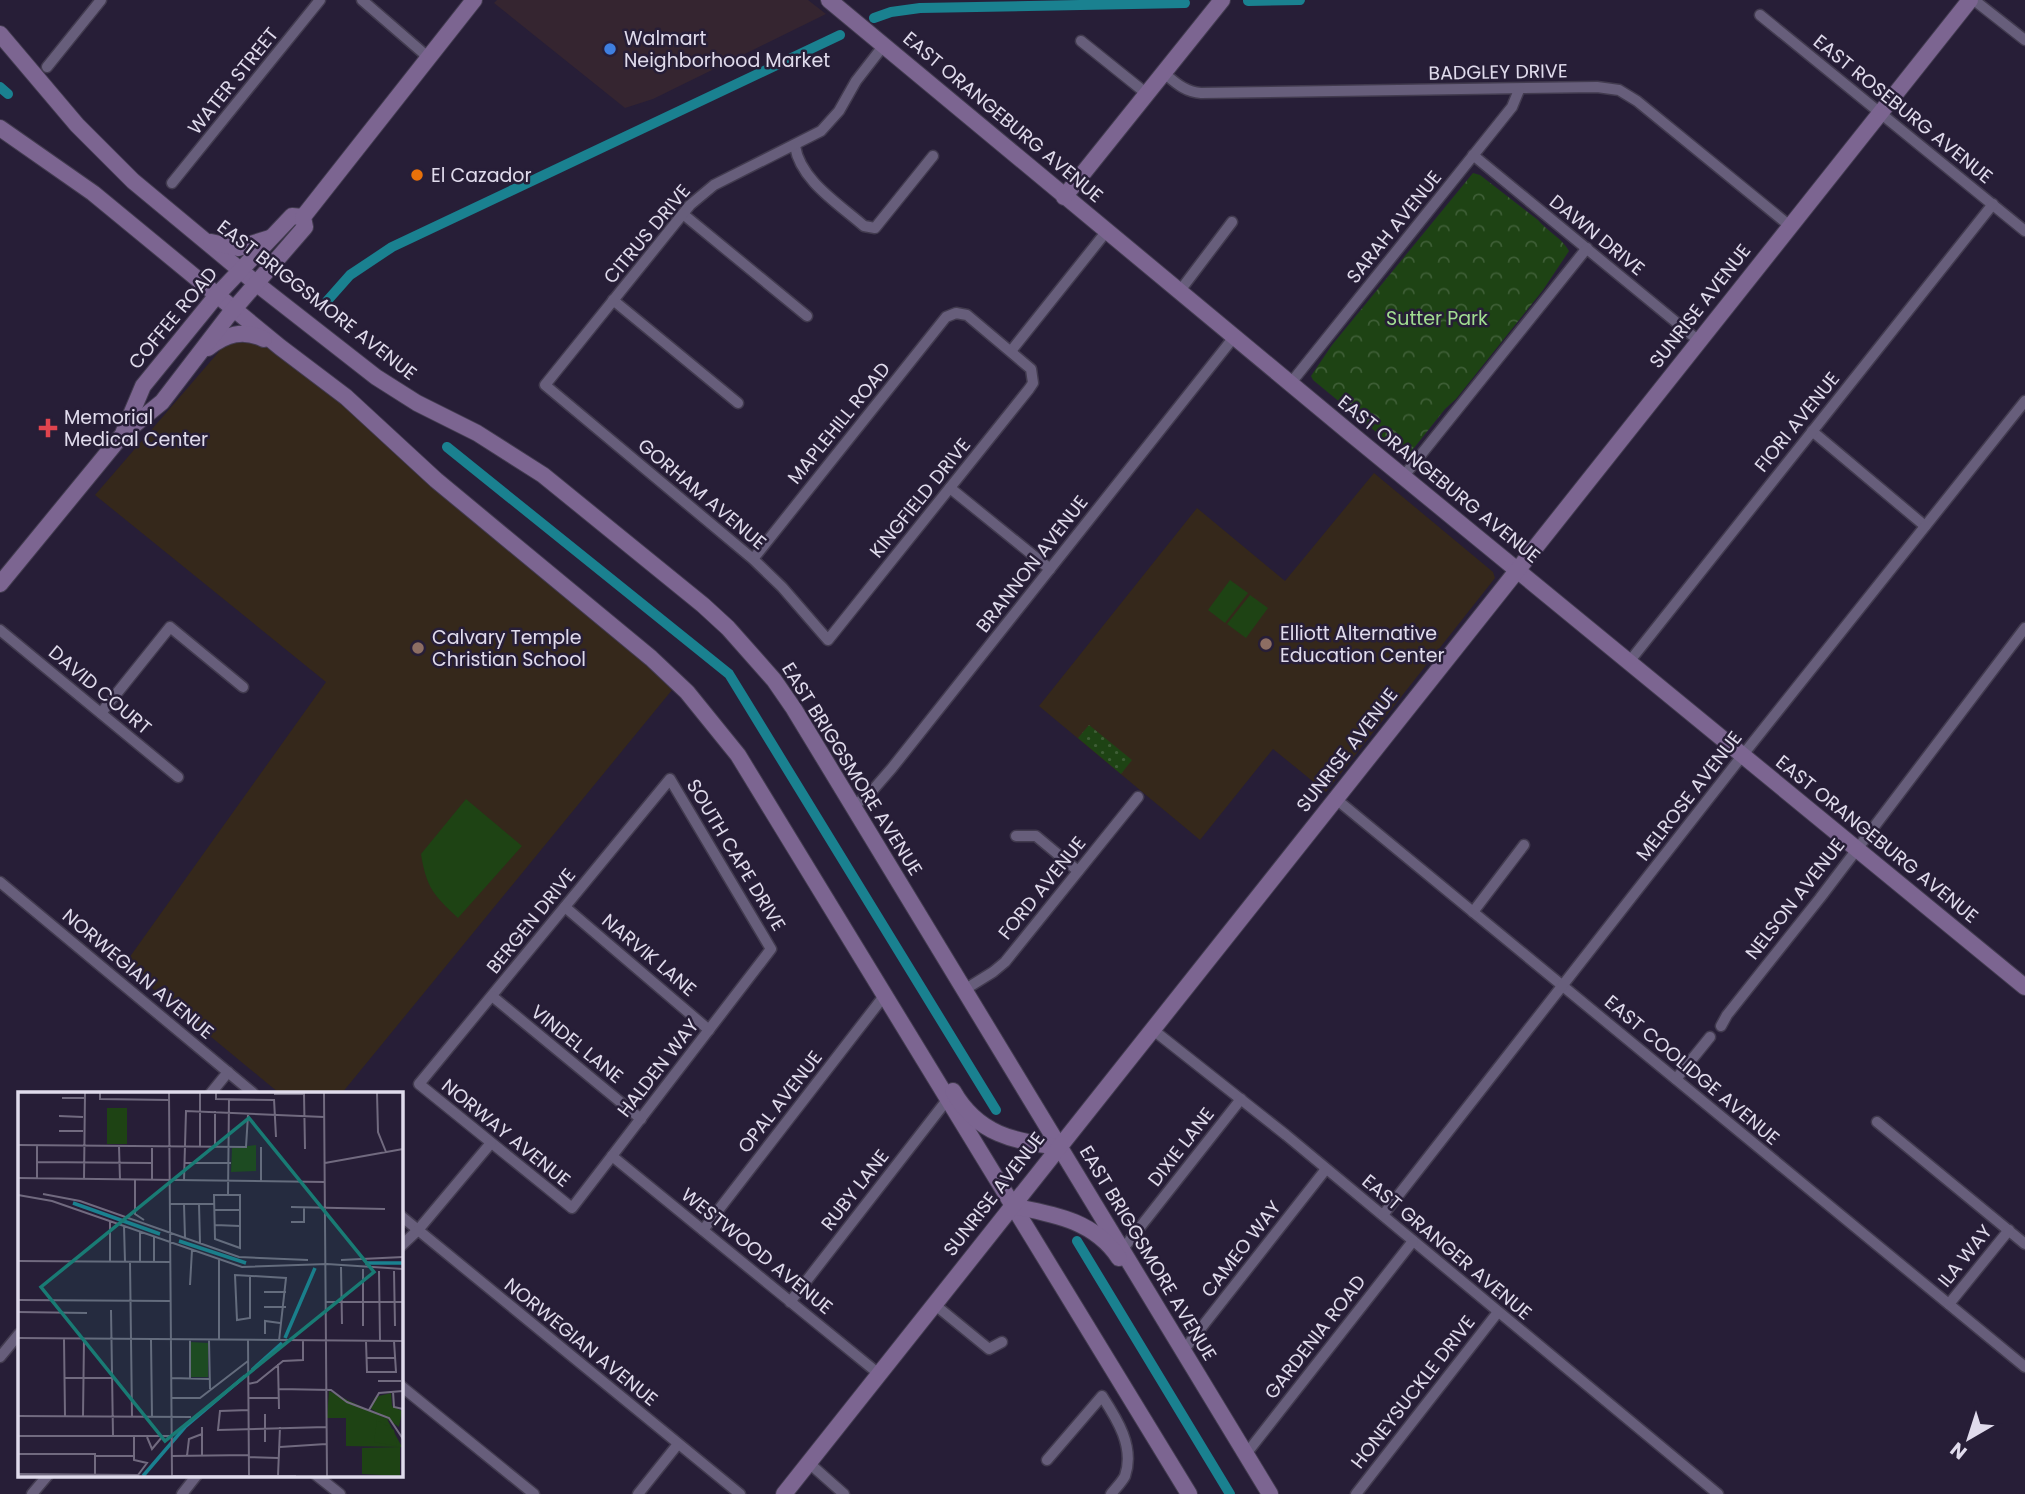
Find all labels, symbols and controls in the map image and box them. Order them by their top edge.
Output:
street label: WATER STREET [181,22,285,140]
place label: Walmart Neighborhood Market [624,25,830,74]
street label: EAST ORANGEBURG AVENUE [897,25,1109,209]
street label: EAST ROSEBURG AVENUE [1808,28,1998,190]
marker: Walmart Neighborhood Market [602,41,618,57]
street label: BADGLEY DRIVE [1428,57,1568,87]
place label: El Cazador [431,162,532,189]
street label: SARAH AVENUE [1340,165,1448,289]
marker: El Cazador [409,167,425,183]
street label: CITRUS DRIVE [597,178,697,290]
street label: DAWN DRIVE [1544,188,1650,282]
street label: EAST BRIGGSMORE AVENUE [212,213,422,387]
street label: SUNRISE AVENUE [1643,238,1757,374]
street label: COFFEE ROAD [122,261,224,375]
park label: Sutter Park [1386,305,1488,332]
street label: MAPLEHILL ROAD [781,356,897,490]
street label: FIORI AVENUE [1748,366,1846,478]
street label: EAST ORANGEBURG AVENUE [1332,389,1546,569]
place label: Memorial Medical Center [64,404,208,453]
marker: Memorial Medical Center [38,418,58,438]
street label: GORHAM AVENUE [632,432,772,556]
street label: KINGFIELD DRIVE [863,432,977,564]
street label: BRANNON AVENUE [970,490,1094,638]
place label: Elliott Alternative Education Center [1280,620,1445,669]
place label: Calvary Temple Christian School [432,624,586,673]
marker: Elliott Alternative Education Center [1258,636,1274,652]
street label: DAVID COURT [43,639,157,741]
marker: Calvary Temple Christian School [410,640,426,656]
street label: EAST BRIGGSMORE AVENUE [775,657,929,881]
street label: SUNRISE AVENUE [1290,682,1404,818]
street label: MELROSE AVENUE [1630,725,1748,867]
street label: EAST ORANGEBURG AVENUE [1770,749,1984,929]
street label: SOUTH CAPE DRIVE [680,774,792,936]
street label: FORD AVENUE [992,831,1092,945]
street label: NELSON AVENUE [1739,833,1851,965]
street label: BERGEN DRIVE [480,863,582,979]
street label: NORWEGIAN AVENUE [56,903,220,1045]
street label: NARVIK LANE [596,907,702,1003]
street label: EAST COOLIDGE AVENUE [1599,989,1785,1151]
street label: VINDEL LANE [525,998,629,1090]
street label: HALDEN WAY [611,1013,705,1123]
street label: OPAL AVENUE [731,1045,829,1159]
street label: NORWAY AVENUE [436,1073,576,1193]
inset map [18,1092,402,1476]
street label: DIXIE LANE [1142,1102,1220,1192]
street label: SUNRISE AVENUE [937,1126,1051,1262]
street label: EAST BRIGGSMORE AVENUE [1073,1140,1223,1366]
street label: RUBY LANE [815,1144,895,1236]
street label: EAST GRANGER AVENUE [1356,1168,1538,1326]
street label: WESTWOOD AVENUE [675,1181,839,1321]
street label: CAMEO WAY [1195,1195,1287,1303]
street label: ILA WAY [1931,1219,1999,1293]
street label: GARDENIA ROAD [1258,1269,1372,1405]
street label: NORWEGIAN AVENUE [499,1272,663,1412]
street label: HONEYSUCKLE DRIVE [1345,1310,1481,1474]
north arrow [1934,1403,2004,1473]
text: N [1945,1436,1973,1466]

